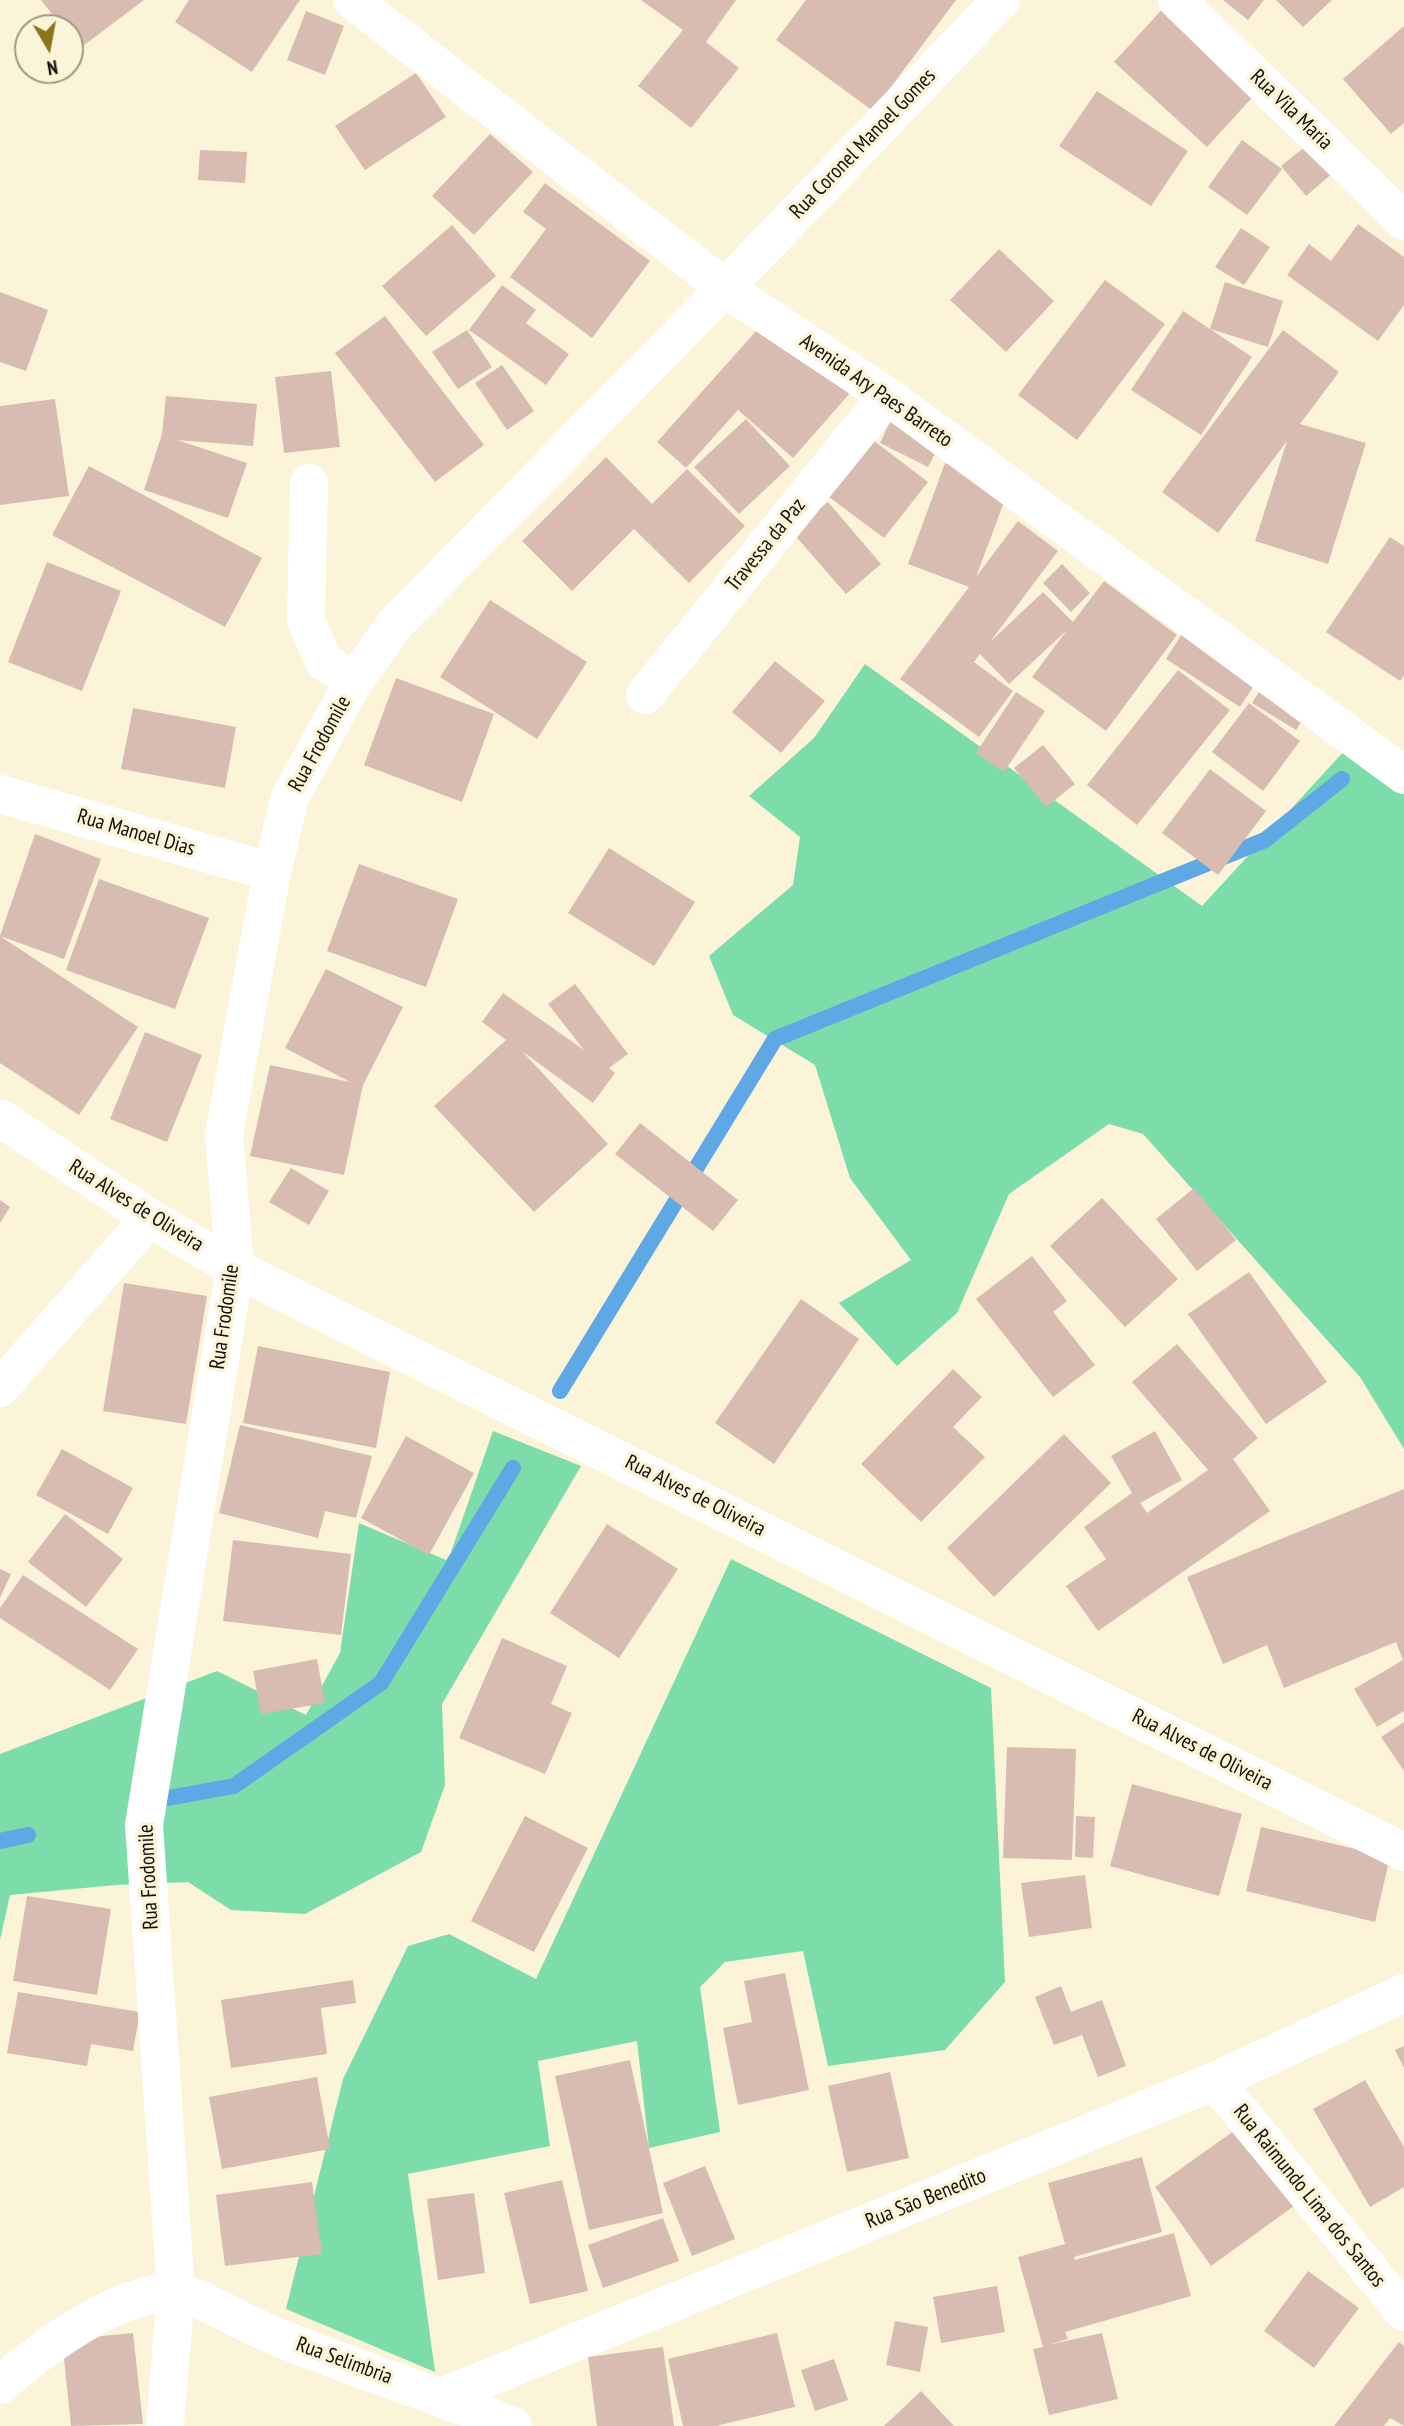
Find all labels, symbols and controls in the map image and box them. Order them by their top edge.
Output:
north arrow [14,14,84,84]
text: N [45,55,59,80]
street label: Rua Coronel Manoel Gomes [785,64,941,224]
street label: Rua Vila Maria [1245,65,1337,155]
street label: Avenida Ary Paes Barreto [795,329,957,453]
street label: Travessa da Paz [721,493,811,597]
street label: Rua Frodomile [283,692,357,796]
street label: Rua Manoel Dias [74,804,198,862]
street label: Rua Alves de Oliveira [64,1155,208,1257]
street label: Rua Frodomile [205,1263,245,1371]
street label: Rua Alves de Oliveira [621,1450,769,1542]
street label: Rua Alves de Oliveira [1128,1704,1276,1796]
street label: Rua Frodomile [134,1824,164,1930]
street label: Rua Raimundo Lima dos Santos [1228,2100,1390,2292]
street label: Rua São Benedito [862,2163,990,2235]
street label: Rua Selimbria [292,2332,396,2390]

